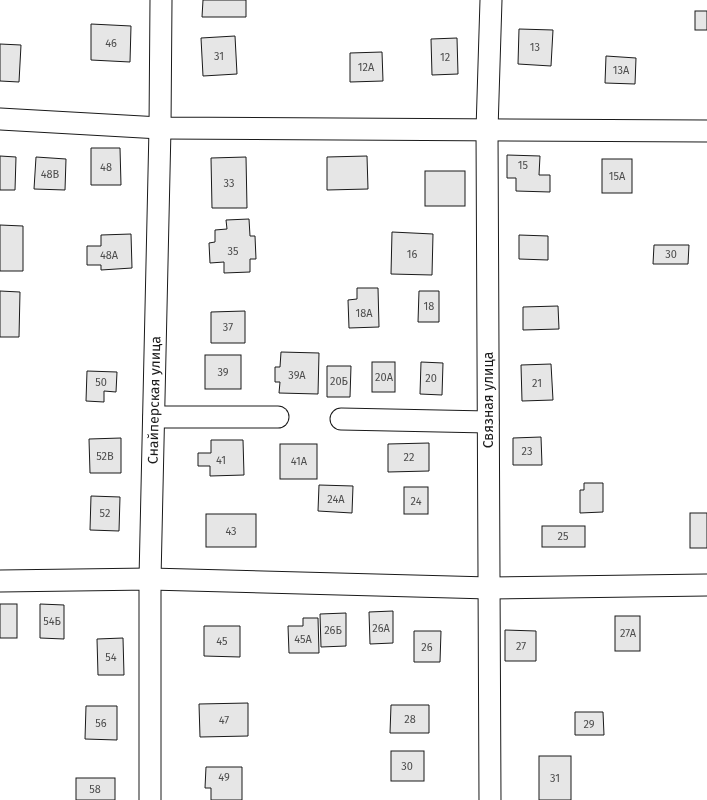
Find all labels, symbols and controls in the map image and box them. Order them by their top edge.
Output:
house number: 46 [105,37,117,50]
house number: 13 [530,41,540,54]
house number: 31 [214,50,224,63]
house number: 12 [440,51,450,64]
house number: 12А [358,61,375,74]
house number: 13А [613,64,630,77]
house number: 15 [518,159,529,172]
house number: 48 [100,161,112,174]
house number: 48В [41,168,60,181]
house number: 15А [609,170,626,183]
house number: 33 [224,177,234,190]
house number: 35 [228,245,239,258]
house number: 16 [407,248,417,261]
house number: 30 [665,248,677,261]
house number: 48А [100,249,119,262]
house number: 18 [424,300,434,313]
house number: 18А [355,307,373,320]
house number: 37 [223,321,233,334]
street label: Снайперская улица [145,336,164,464]
street label: Связная улица [480,352,497,448]
house number: 39 [217,366,229,379]
house number: 39А [288,369,306,382]
house number: 20А [375,371,394,384]
house number: 20 [425,372,437,385]
house number: 20Б [330,375,349,388]
house number: 50 [95,376,107,389]
house number: 21 [532,377,542,390]
house number: 23 [522,445,532,458]
house number: 52В [96,450,114,463]
house number: 22 [404,451,414,464]
house number: 41 [216,454,226,467]
house number: 41А [291,455,308,468]
house number: 24А [327,493,345,506]
house number: 24 [411,495,422,508]
house number: 52 [100,507,110,520]
house number: 43 [225,525,237,538]
house number: 25 [558,530,569,543]
house number: 54Б [43,615,61,628]
house number: 26А [372,622,390,635]
house number: 26Б [324,624,342,637]
house number: 27А [620,627,637,640]
house number: 45А [294,633,312,646]
house number: 45 [216,635,228,648]
house number: 27 [516,640,526,653]
house number: 26 [421,641,433,654]
house number: 54 [105,651,117,664]
house number: 28 [404,713,416,726]
house number: 47 [219,714,229,727]
house number: 56 [95,717,107,730]
house number: 29 [583,718,595,731]
house number: 30 [401,760,413,773]
house number: 49 [218,771,230,784]
house number: 31 [550,772,560,785]
house number: 58 [89,783,101,796]

